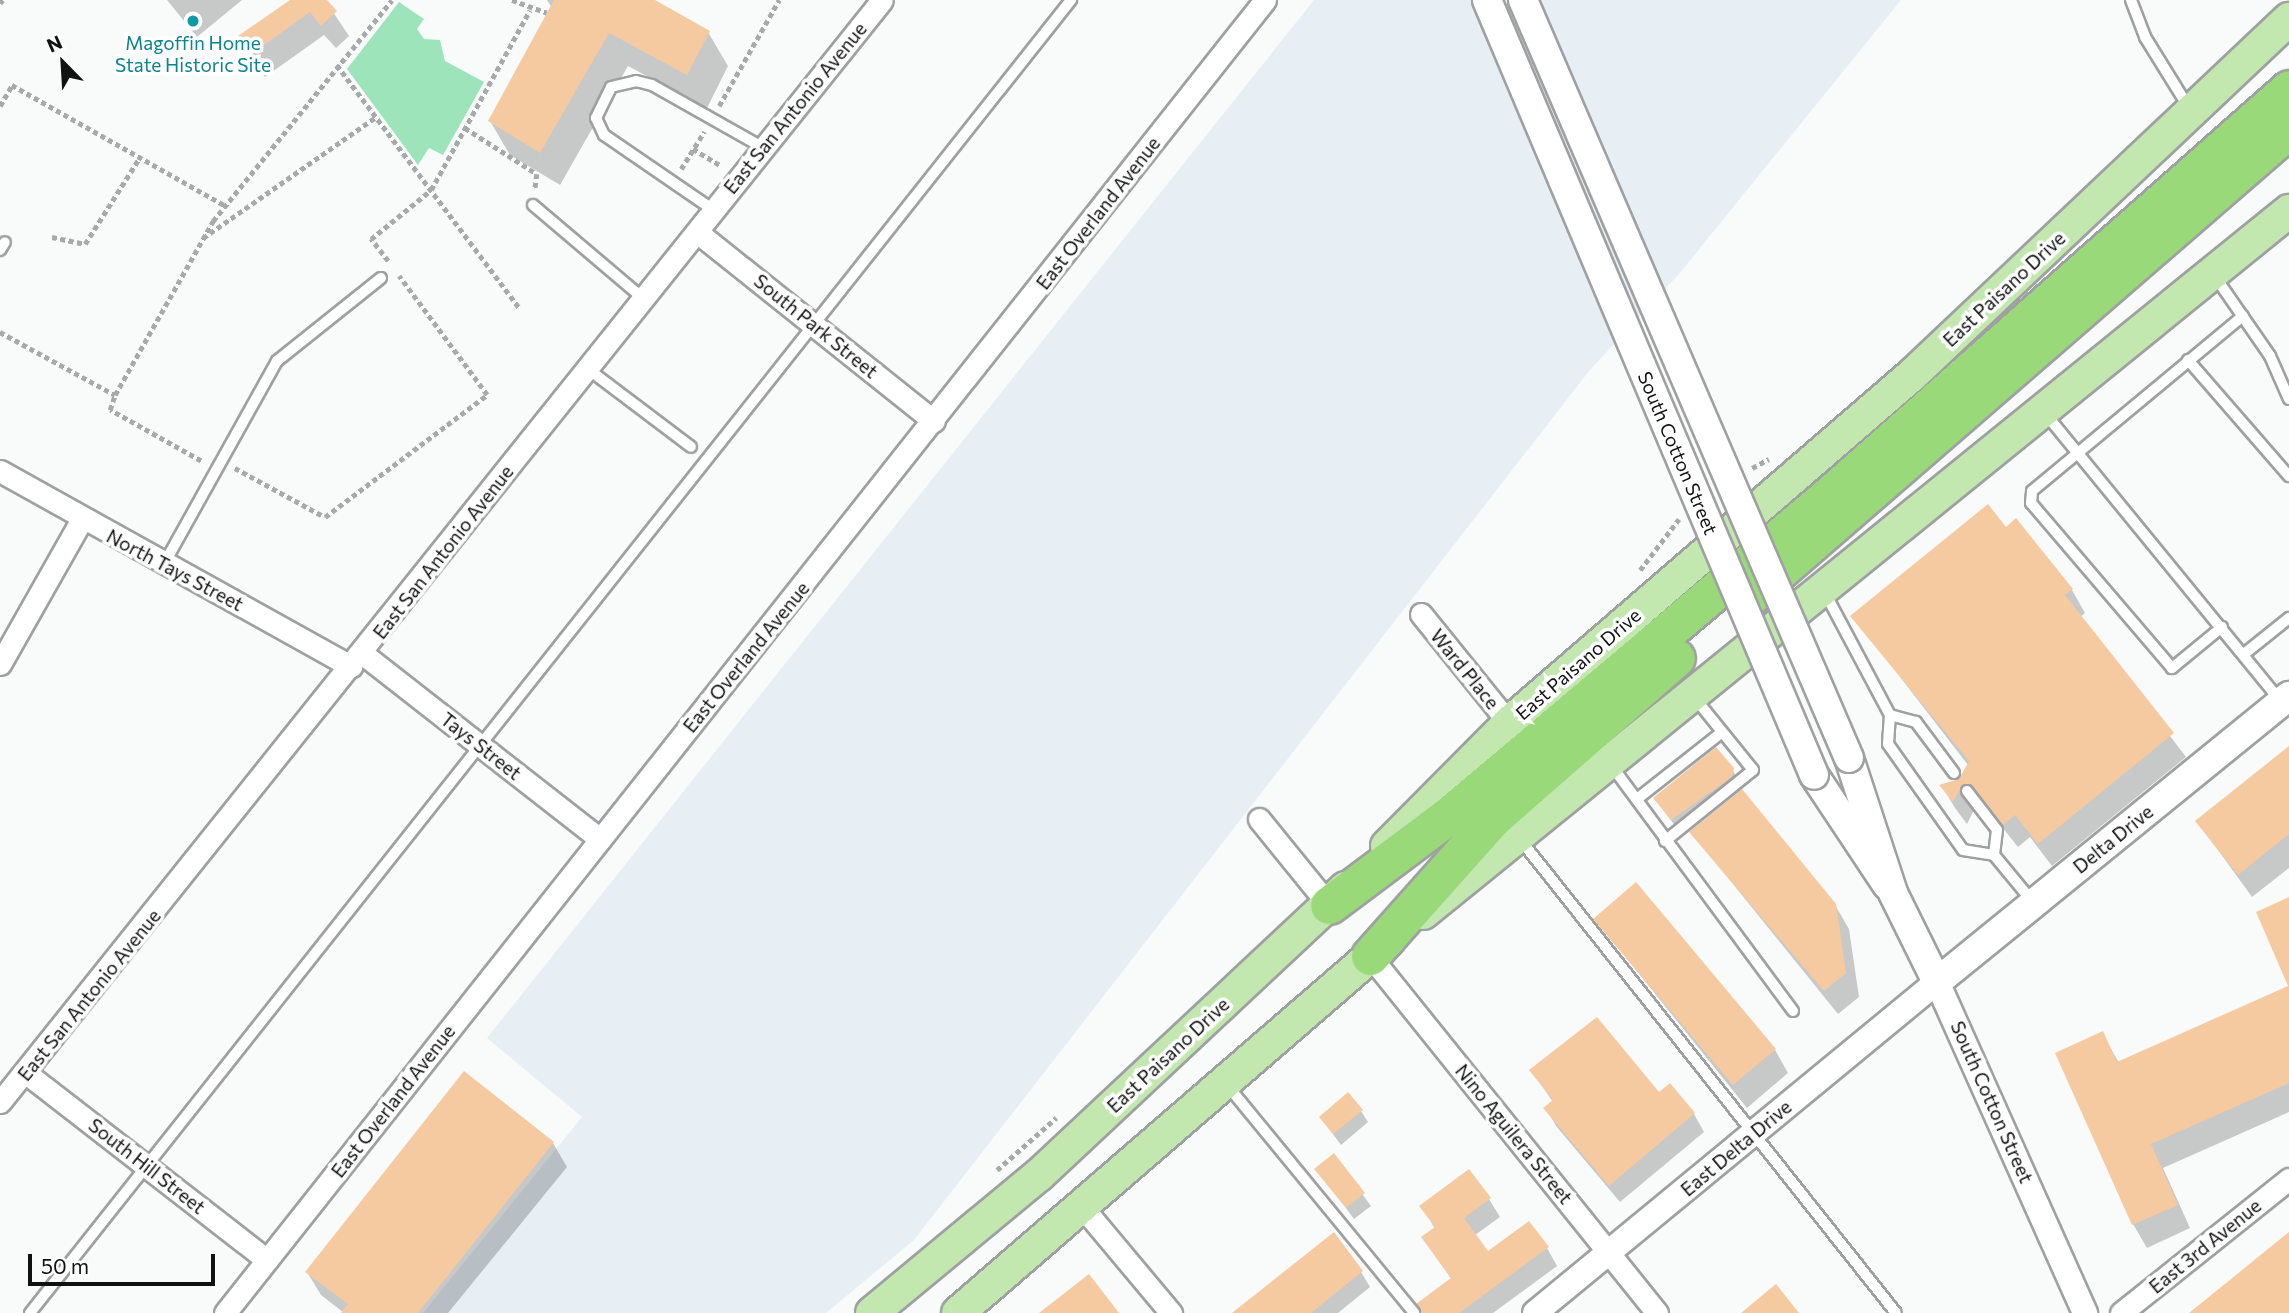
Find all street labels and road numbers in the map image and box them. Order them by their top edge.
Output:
street label: East San Antonio Avenue [719,18,871,198]
street label: East Overland Avenue [1031,132,1165,294]
street label: East Paisano Drive [1938,227,2070,351]
street label: South Park Street [750,269,882,383]
street label: South Cotton Street [1633,368,1723,538]
street label: East San Antonio Avenue [368,461,518,643]
street label: North Tays Street [103,524,247,616]
street label: East Overland Avenue [678,577,814,737]
street label: East Paisano Drive [1511,603,1645,725]
street label: Ward Place [1426,624,1504,714]
street label: Tays Street [436,707,526,785]
street label: Delta Drive [2068,800,2158,878]
street label: East San Antonio Avenue [13,905,165,1085]
street label: East Paisano Drive [1102,993,1234,1117]
street label: South Cotton Street [1946,1018,2038,1186]
street label: East Overland Avenue [326,1020,460,1182]
street label: Nino Aguilera Street [1451,1060,1577,1208]
street label: East Delta Drive [1676,1095,1796,1201]
street label: South Hill Street [84,1113,210,1219]
street label: East 3rd Avenue [2144,1194,2266,1298]

